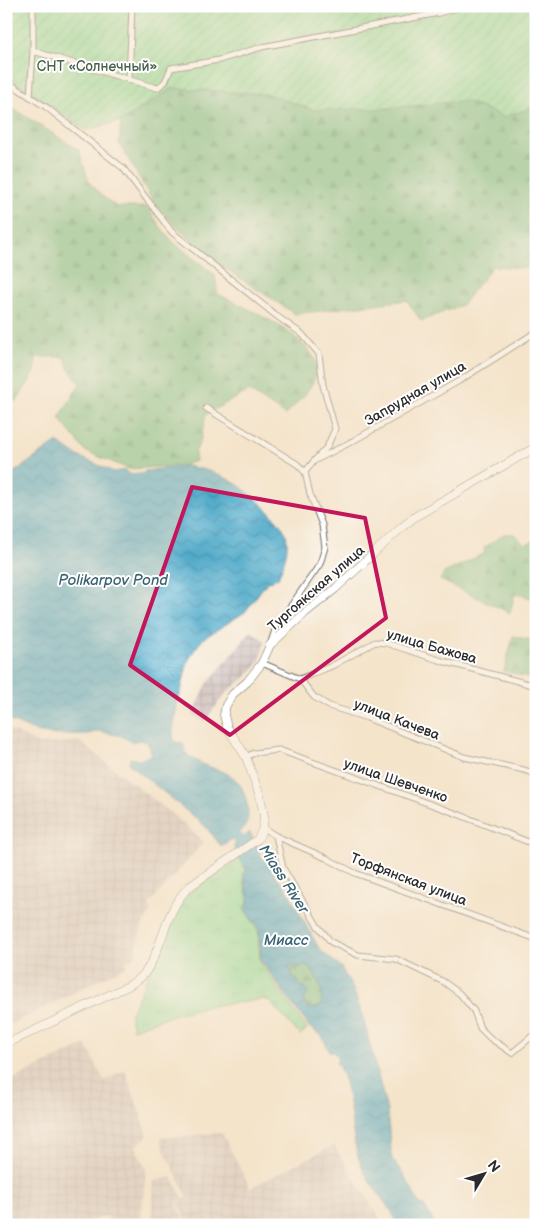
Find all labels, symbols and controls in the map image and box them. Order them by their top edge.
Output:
park label: СНТ «Солнечный» [37,58,157,75]
street label: Запрудная улица [362,357,469,429]
street label: Тургоякская улица [265,541,369,635]
water label: Polikarpov Pond [58,571,168,590]
street label: улица Бажова [385,626,480,668]
street label: улица Качева [352,695,443,744]
street label: улица Шевченко [342,755,450,806]
water label: Miass River [254,841,314,919]
street label: Торфянская улица [348,849,470,910]
water label: Миасс [264,931,309,950]
north arrow [460,1148,510,1198]
text: N [484,1157,504,1176]

